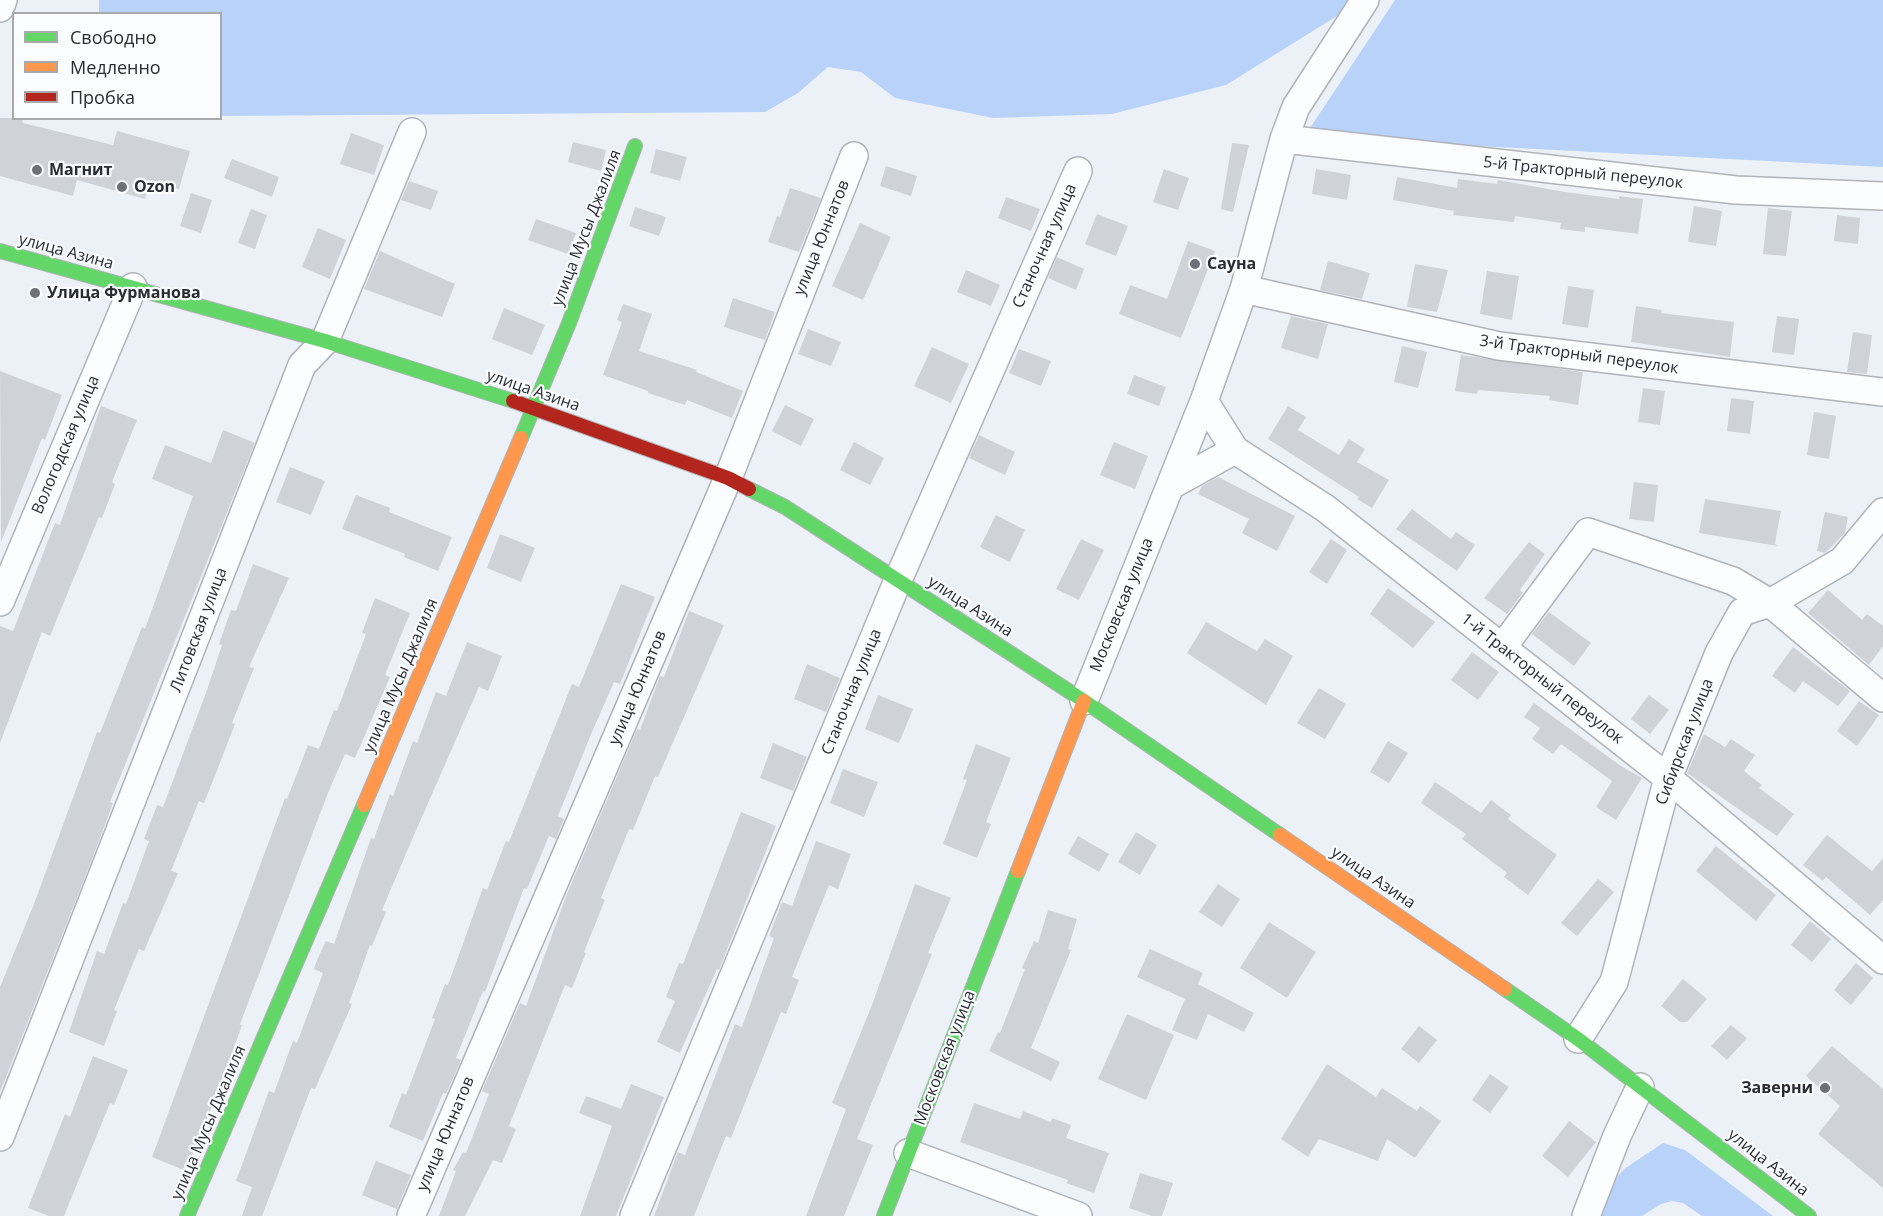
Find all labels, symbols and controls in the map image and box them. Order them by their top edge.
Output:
legend [12,12,222,120]
text: Свободно [70,25,157,49]
text: Медленно [70,55,161,79]
text: Пробка [70,85,135,109]
street label: улица Мусы Джалиля [548,147,626,309]
street label: 5-й Тракторный переулок [1482,153,1684,193]
place label: Магнит [49,160,112,180]
marker: Магнит [30,163,44,177]
place label: Ozon [134,177,175,197]
street label: улица Юннатов [790,178,854,298]
marker: Ozon [115,180,129,194]
street label: Станочная улица [1009,181,1081,311]
street label: улица Азина [16,230,116,274]
place label: Сауна [1207,254,1256,274]
marker: Сауна [1188,257,1202,271]
place label: Улица Фурманова [47,283,201,303]
marker: Улица Фурманова [28,286,42,300]
street label: 3-й Тракторный переулок [1478,332,1680,378]
street label: улица Азина [484,366,582,416]
street label: Вологодская улица [28,373,104,517]
street label: Московская улица [1086,535,1158,675]
street label: Литовская улица [166,565,232,695]
street label: улица Азина [924,572,1016,642]
street label: улица Мусы Джалиля [360,596,442,756]
street label: 1-й Тракторный переулок [1457,610,1627,748]
street label: Станочная улица [818,626,886,758]
street label: улица Юннатов [605,628,671,748]
street label: Сибирская улица [1652,676,1718,808]
street label: улица Азина [1327,843,1419,913]
street label: Московская улица [910,988,980,1128]
street label: улица Мусы Джалиля [168,1043,250,1203]
street label: улица Юннатов [413,1074,479,1194]
place label: Заверни [1741,1078,1813,1098]
marker: Заверни [1818,1081,1832,1095]
street label: улица Азина [1724,1125,1812,1201]

